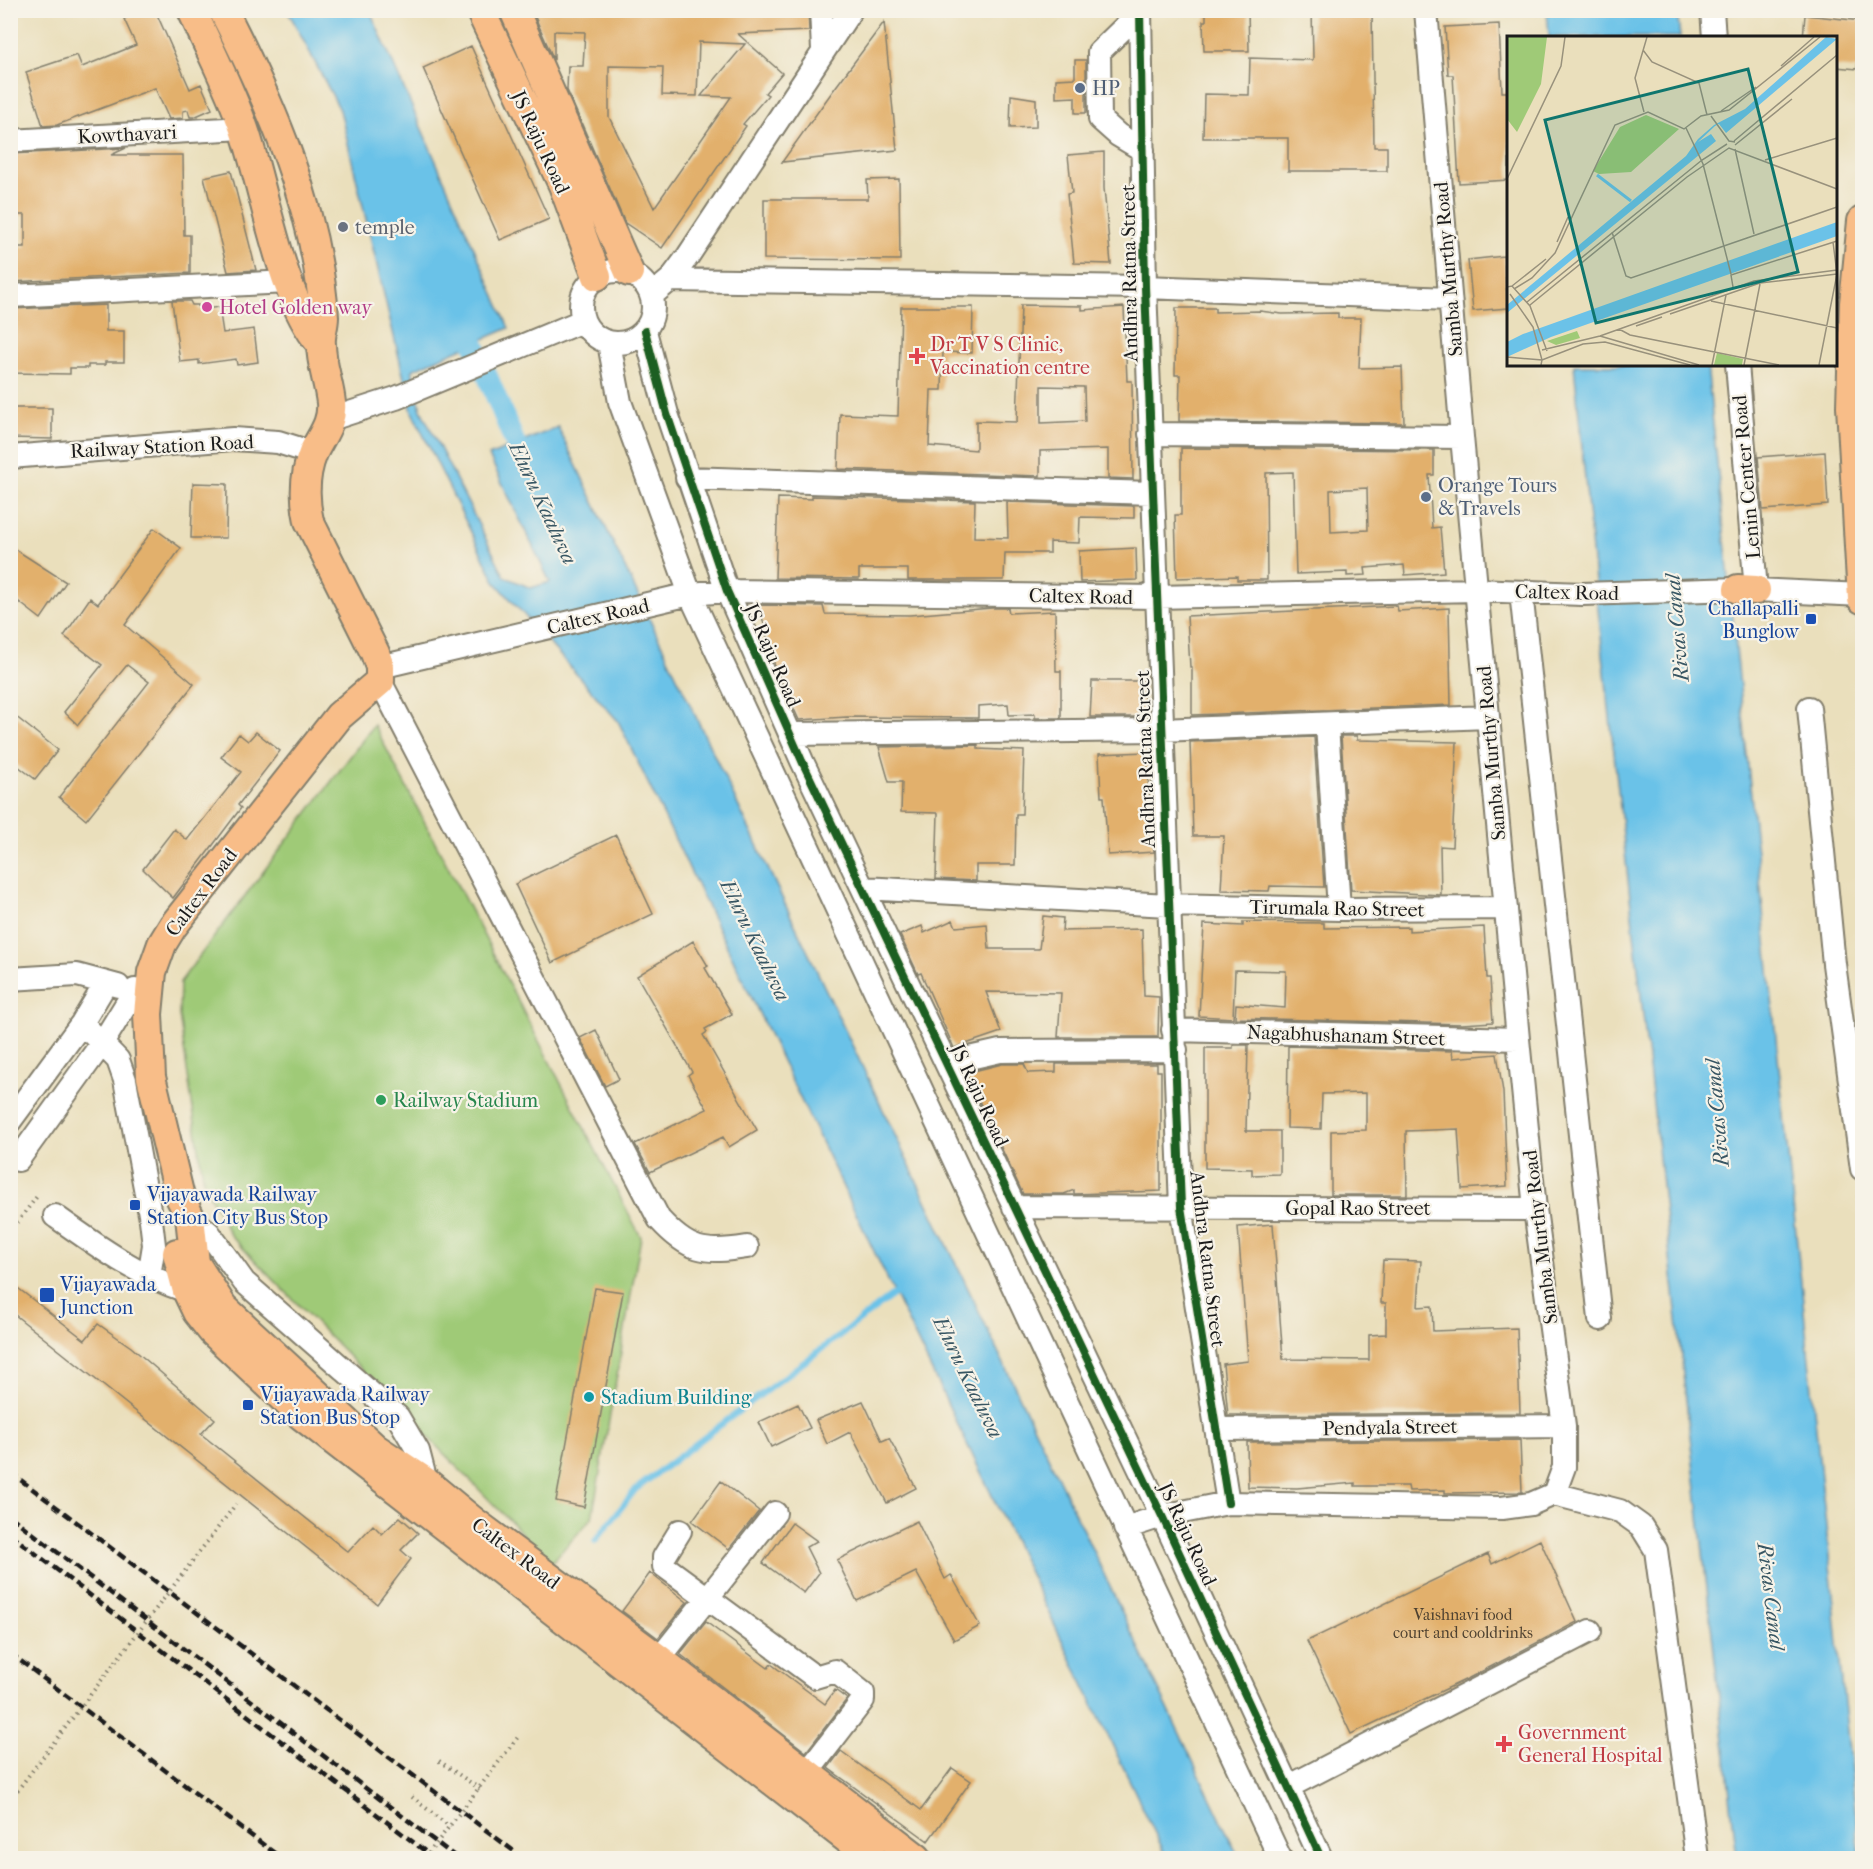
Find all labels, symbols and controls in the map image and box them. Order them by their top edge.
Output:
inset map [1507,36,1837,366]
place label: HP [1092,77,1120,100]
marker: HP [1073,81,1087,95]
street label: JS Raju Road [506,85,575,199]
street label: Kowthavari [77,120,177,149]
street label: Samba Murthy Road [1429,180,1468,357]
street label: Andhra Ratna Street [1116,184,1143,363]
place label: temple [355,216,415,239]
marker: temple [336,220,350,234]
place label: Hotel Golden way [219,296,373,319]
marker: Hotel Golden way [200,300,214,314]
place label: Dr T V S Clinic, Vaccination centre [929,333,1090,379]
marker: Dr T V S Clinic, Vaccination centre [908,347,926,365]
street label: Lenin Center Road [1728,393,1765,560]
street label: Railway Station Road [70,430,256,463]
water label: Eluru Kaaluva [503,436,582,568]
place label: Orange Tours & Travels [1438,474,1557,520]
marker: Orange Tours & Travels [1419,490,1433,504]
water label: Rivas Canal [1660,571,1694,685]
street label: Caltex Road [1515,580,1620,605]
street label: Caltex Road [1029,584,1134,609]
street label: Caltex Road [545,593,653,639]
place label: Challapalli Bunglow [1708,597,1800,643]
street label: JS Raju Road [739,598,806,712]
marker: Challapalli Bunglow [1804,612,1818,626]
street label: Samba Murthy Road [1472,664,1511,841]
street label: Andhra Ratna Street [1131,670,1160,849]
street label: Caltex Road [161,843,243,941]
water label: Eluru Kaaluva [714,873,795,1005]
street label: Tirumala Rao Street [1249,895,1425,922]
street label: Nagabhushanam Street [1246,1021,1446,1050]
street label: JS Raju Road [945,1038,1014,1152]
water label: Rivas Canal [1700,1056,1734,1170]
place label: Railway Stadium [393,1089,539,1112]
marker: Railway Stadium [374,1093,388,1107]
street label: Samba Murthy Road [1518,1147,1563,1325]
street label: Andhra Ratna Street [1185,1168,1230,1349]
place label: Vijayawada Railway Station City Bus Stop [146,1183,328,1229]
street label: Gopal Rao Street [1285,1197,1431,1220]
marker: Vijayawada Railway Station City Bus Stop [128,1198,142,1212]
place label: Vijayawada Junction [58,1273,157,1319]
marker: Vijayawada Junction [38,1286,56,1304]
water label: Eluru Kaaluva [927,1310,1008,1442]
place label: Vijayawada Railway Station Bus Stop [259,1383,431,1429]
place label: Stadium Building [601,1386,752,1409]
marker: Stadium Building [582,1390,596,1404]
marker: Vijayawada Railway Station Bus Stop [241,1398,255,1412]
street label: Pendyala Street [1322,1415,1458,1440]
street label: JS Raju Road [1153,1477,1222,1591]
street label: Caltex Road [467,1513,565,1595]
water label: Rivas Canal [1752,1539,1790,1654]
house number: Vaishnavi food court and cooldrinks [1393,1605,1533,1642]
place label: Government General Hospital [1518,1721,1663,1767]
marker: Government General Hospital [1495,1735,1513,1753]

